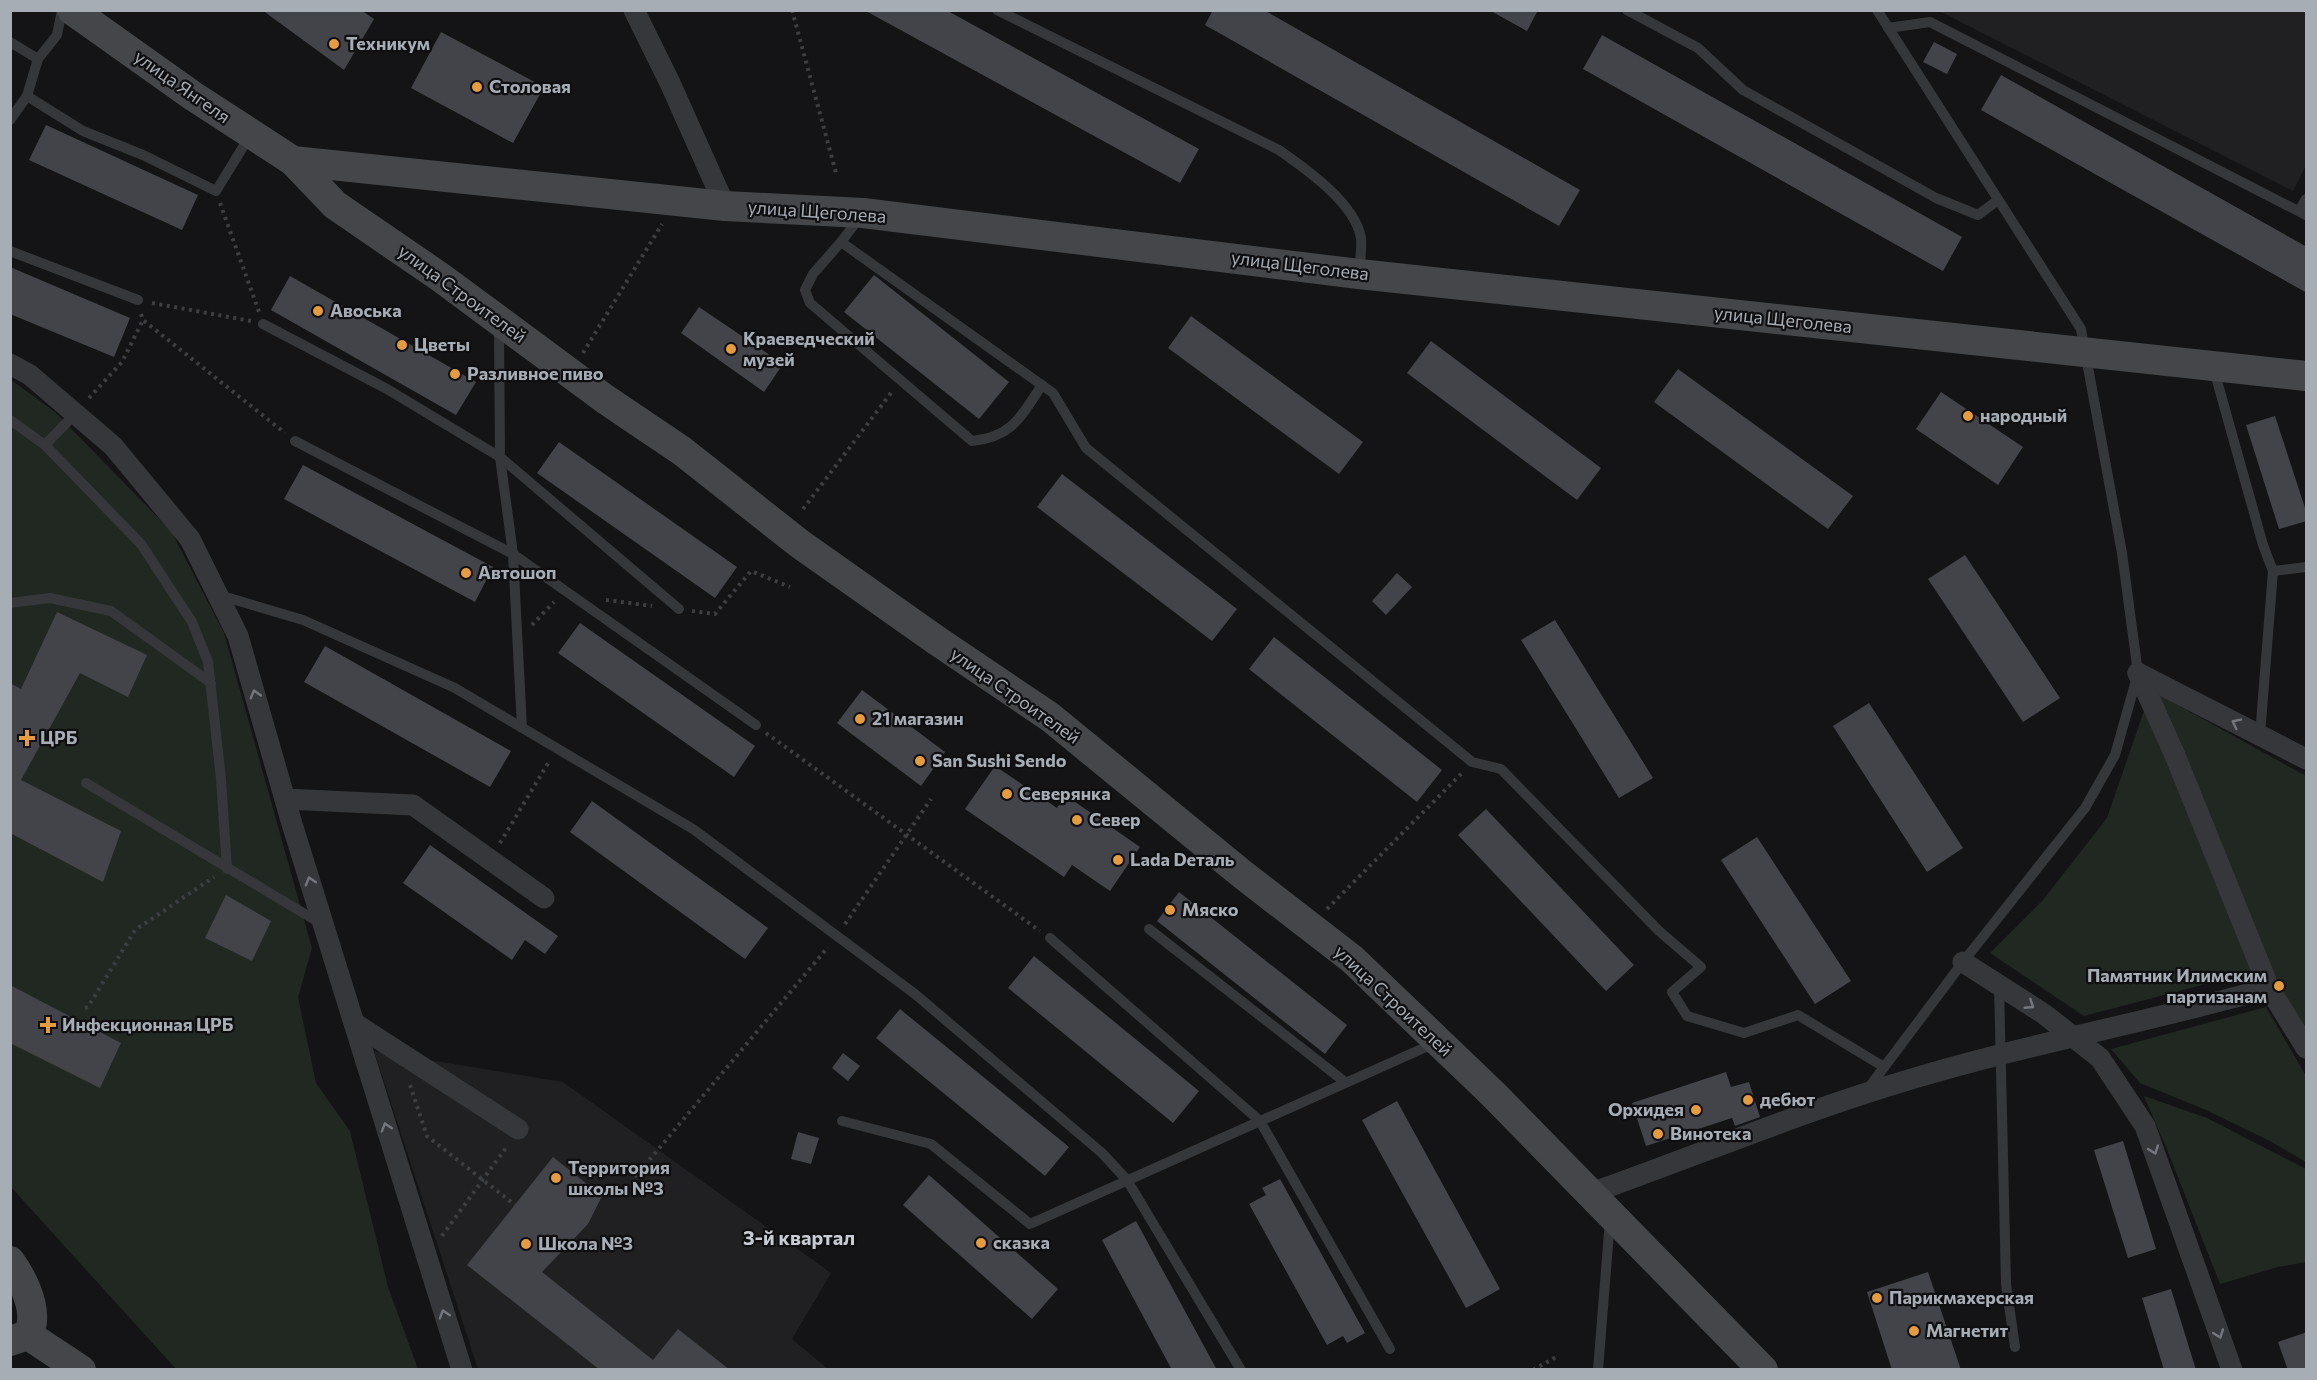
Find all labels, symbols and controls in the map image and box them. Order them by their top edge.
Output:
place label: Техникум [346,32,430,54]
marker: Техникум [327,37,341,51]
street label: улица Янгеля [130,45,235,127]
place label: Столовая [489,75,571,97]
marker: Столовая [470,80,484,94]
street label: улица Щеголева [747,195,887,227]
street label: улица Строителей [394,239,531,347]
street label: улица Щеголева [1230,246,1370,284]
place label: Авоська [330,299,402,321]
street label: улица Щеголева [1713,301,1853,337]
marker: Авоська [311,304,325,318]
place label: Краеведческий музей [743,327,875,370]
place label: Цветы [414,333,470,355]
marker: Цветы [395,338,409,352]
marker: Краеведческий музей [724,342,738,356]
place label: Разливное пиво [467,362,604,384]
marker: Разливное пиво [448,367,462,381]
place label: народный [1980,404,2067,426]
marker: народный [1961,409,1975,423]
place label: Автошоп [478,561,556,583]
marker: Автошоп [459,566,473,580]
street label: улица Строителей [947,642,1084,748]
one-way arrow [249,689,262,699]
place label: 21 магазин [872,707,964,729]
marker: 21 магазин [853,712,867,726]
one-way arrow [2231,719,2242,730]
place label: ЦРБ [40,726,78,748]
marker: ЦРБ [18,729,36,747]
place label: San Sushi Sendo [932,749,1067,771]
marker: San Sushi Sendo [913,754,927,768]
place label: Северянка [1019,782,1111,804]
marker: Северянка [1000,787,1014,801]
place label: Север [1089,808,1141,830]
marker: Север [1070,813,1084,827]
place label: Lada Dеталь [1130,848,1235,870]
marker: Lada Dеталь [1111,853,1125,867]
one-way arrow [305,876,317,887]
place label: Мяско [1182,898,1239,920]
marker: Мяско [1163,903,1177,917]
street label: улица Строителей [1330,940,1457,1060]
place label: Памятник Илимским партизанам [2087,964,2267,1007]
marker: Памятник Илимским партизанам [2272,979,2286,993]
one-way arrow [2023,998,2034,1009]
place label: Инфекционная ЦРБ [62,1013,234,1035]
marker: Инфекционная ЦРБ [39,1016,57,1034]
place label: дебют [1760,1088,1815,1110]
marker: дебют [1741,1093,1755,1107]
place label: Орхидея [1608,1098,1684,1120]
marker: Орхидея [1689,1103,1703,1117]
one-way arrow [381,1122,393,1133]
place label: Винотека [1670,1122,1751,1144]
marker: Винотека [1651,1127,1665,1141]
one-way arrow [2146,1144,2159,1155]
place label: Территория школы №3 [568,1156,670,1199]
marker: Территория школы №3 [549,1171,563,1185]
district label: 3-й квартал [743,1225,855,1249]
place label: сказка [993,1231,1050,1253]
place label: Школа №3 [538,1232,633,1254]
marker: сказка [974,1236,988,1250]
marker: Школа №3 [519,1237,533,1251]
place label: Парикмахерская [1889,1286,2034,1308]
marker: Парикмахерская [1870,1291,1884,1305]
one-way arrow [439,1309,451,1320]
place label: Магнетит [1926,1319,2009,1341]
marker: Магнетит [1907,1324,1921,1338]
one-way arrow [2211,1328,2224,1339]

